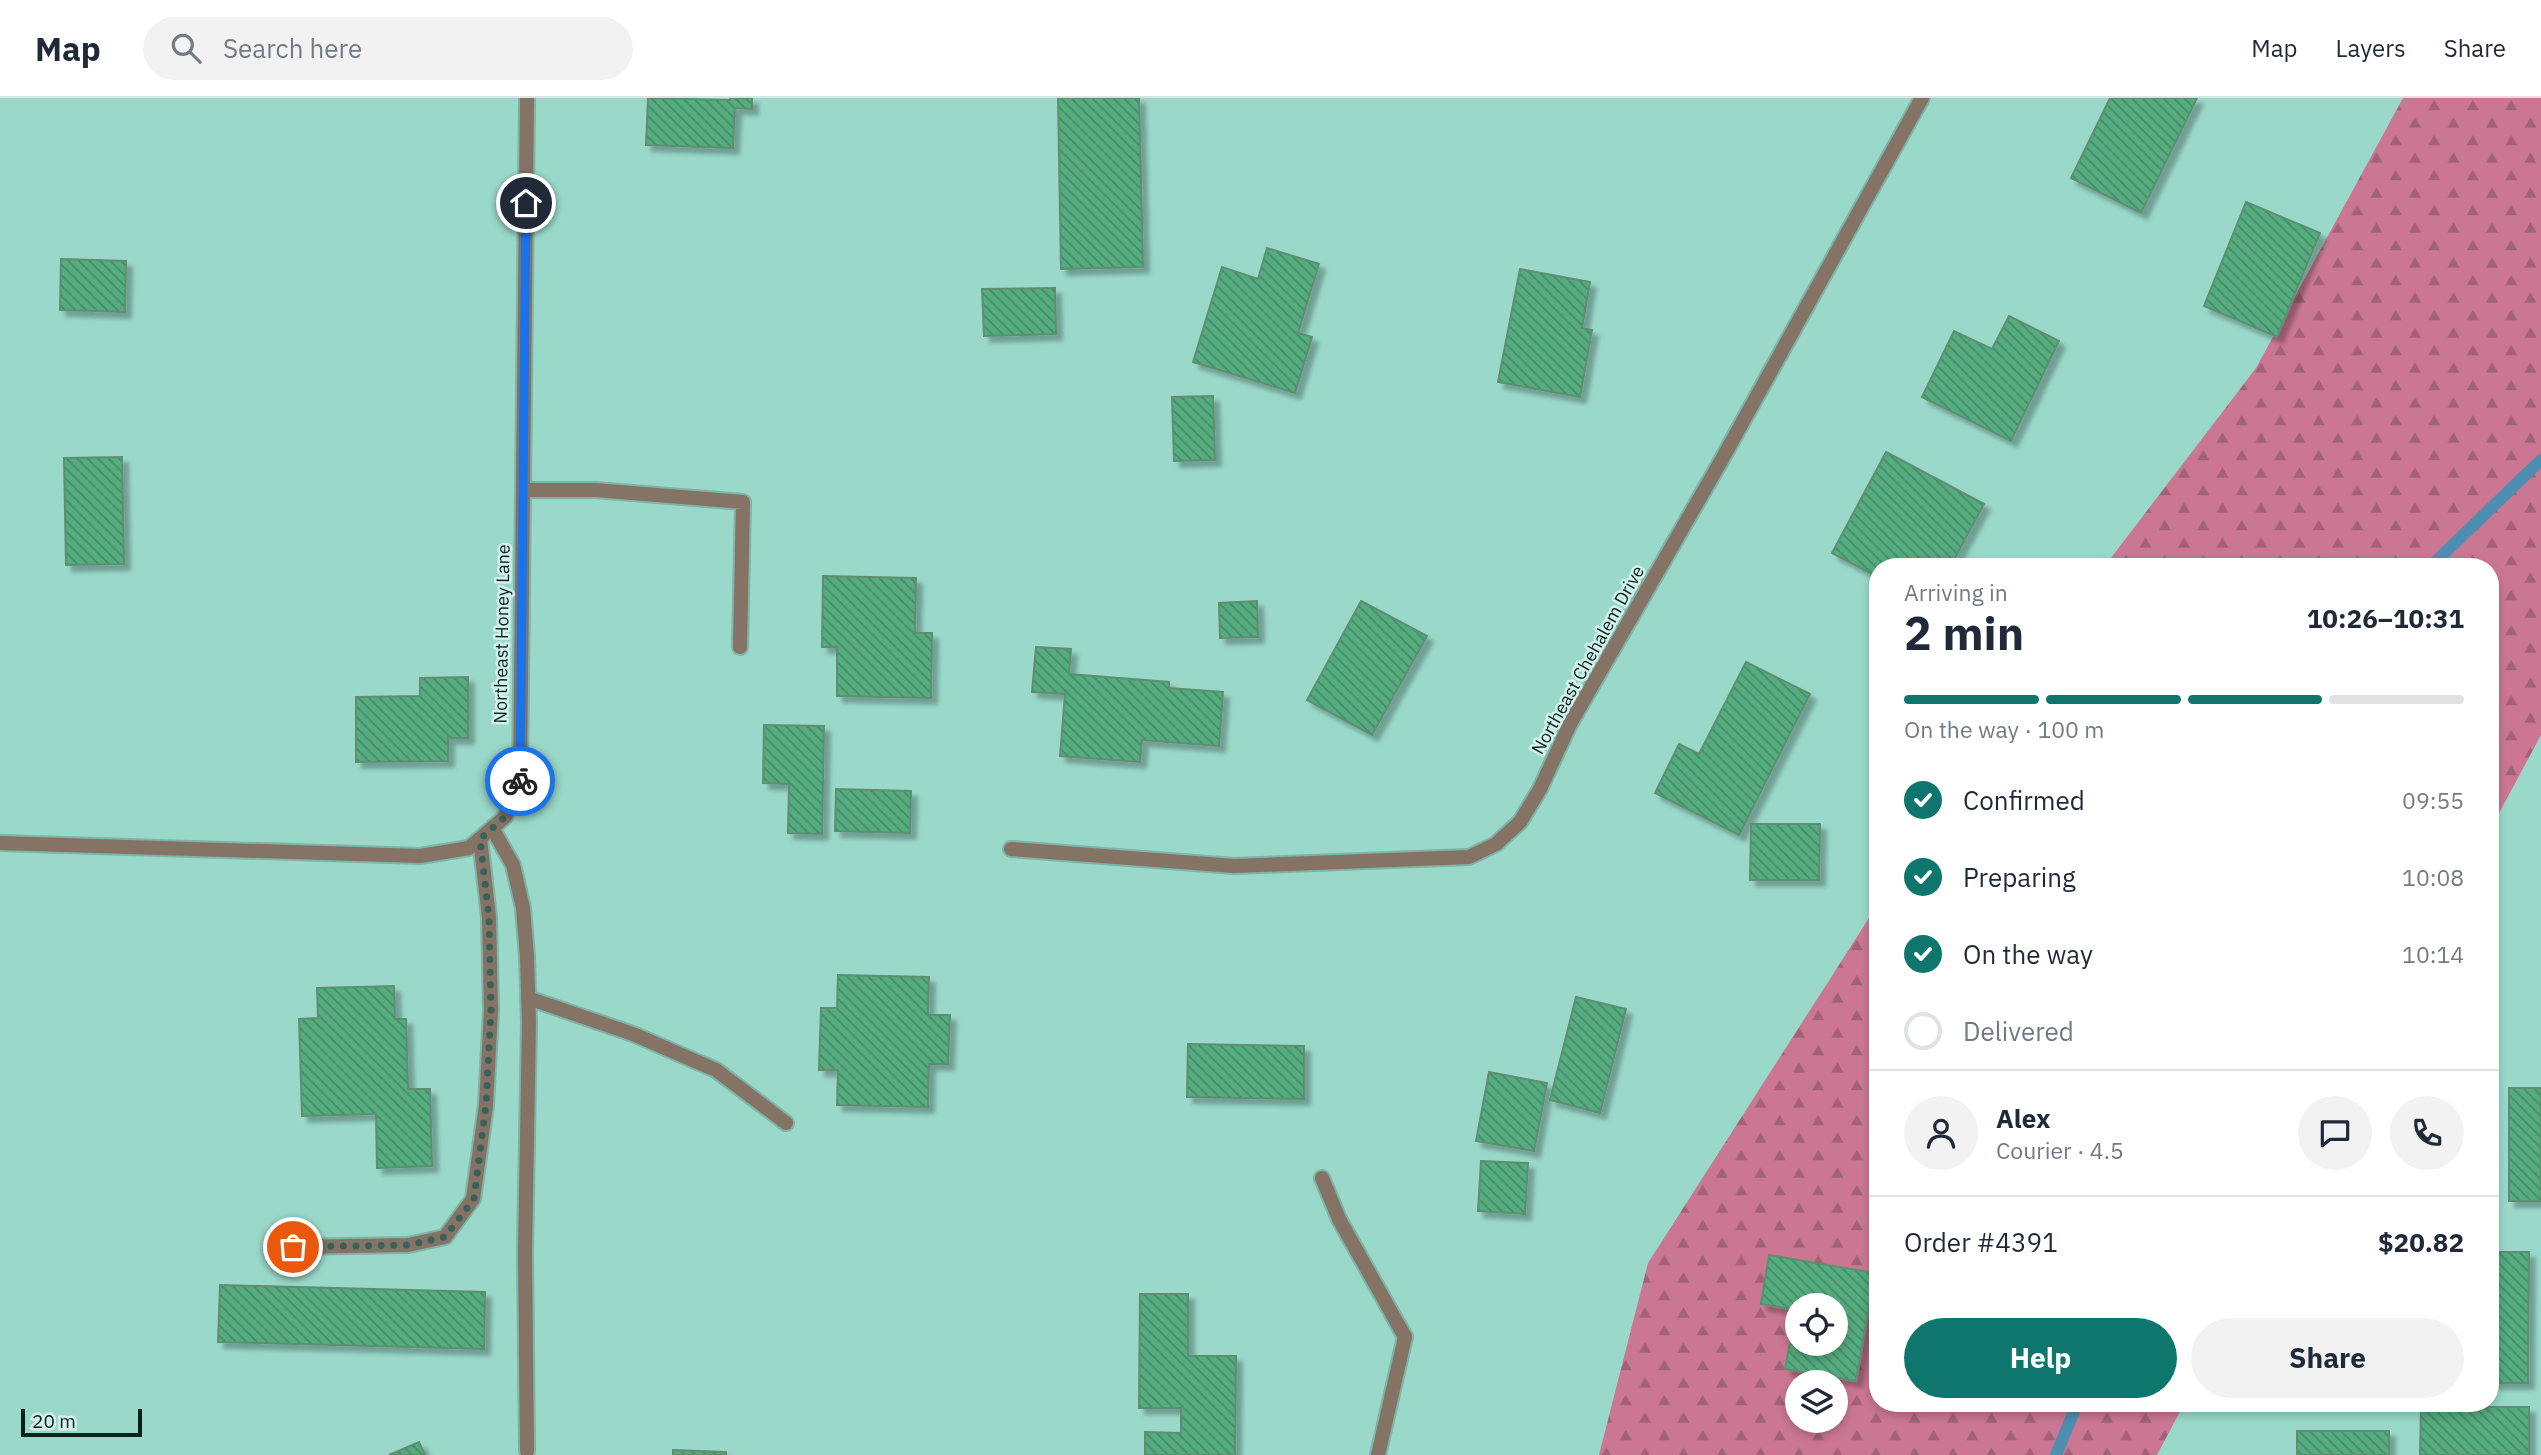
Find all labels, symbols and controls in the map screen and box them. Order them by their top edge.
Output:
search box [143,17,633,80]
text: Map [35,27,101,70]
icon: search [167,29,205,67]
text: Search here [223,31,362,65]
text: Map [2251,32,2298,64]
text: Layers [2336,32,2406,64]
text: Share [2444,32,2506,64]
pin [496,173,556,233]
icon: home [507,184,545,222]
street label: Northeast Honey Lane [488,544,515,724]
street label: Northeast Chehalem Drive [1526,561,1649,758]
text: Arriving in [1904,577,2008,607]
text: 10:26–10:31 [2307,601,2464,635]
text: 2 min [1904,603,2024,663]
text: On the way · 100 m [1904,714,2104,744]
courier [485,746,555,816]
icon: bike [501,762,539,800]
icon: check [1904,781,1942,819]
text: Confirmed [1963,783,2085,817]
text: 09:55 [2402,785,2464,815]
icon: check [1904,858,1942,896]
text: Preparing [1963,860,2076,894]
text: 10:08 [2402,862,2464,892]
icon: check [1904,935,1942,973]
text: On the way [1963,937,2093,971]
text: 10:14 [2402,939,2464,969]
text: Delivered [1963,1014,2074,1048]
button: person [1904,1096,1978,1170]
button: chat [2298,1096,2372,1170]
button: phone [2390,1096,2464,1170]
text: Alex [1996,1101,2050,1135]
text: Courier · 4.5 [1996,1135,2124,1165]
pin [263,1217,323,1277]
text: Order #4391 [1904,1225,2058,1259]
text: $20.82 [2378,1225,2464,1259]
icon: bag [274,1228,312,1266]
map controls [1785,1293,1848,1433]
button: locate [1785,1293,1848,1356]
button: Help [1904,1318,2177,1398]
button: Share [2191,1318,2464,1398]
button: layers [1785,1370,1848,1433]
scale bar [21,1406,142,1438]
text: 20 m [32,1409,76,1433]

